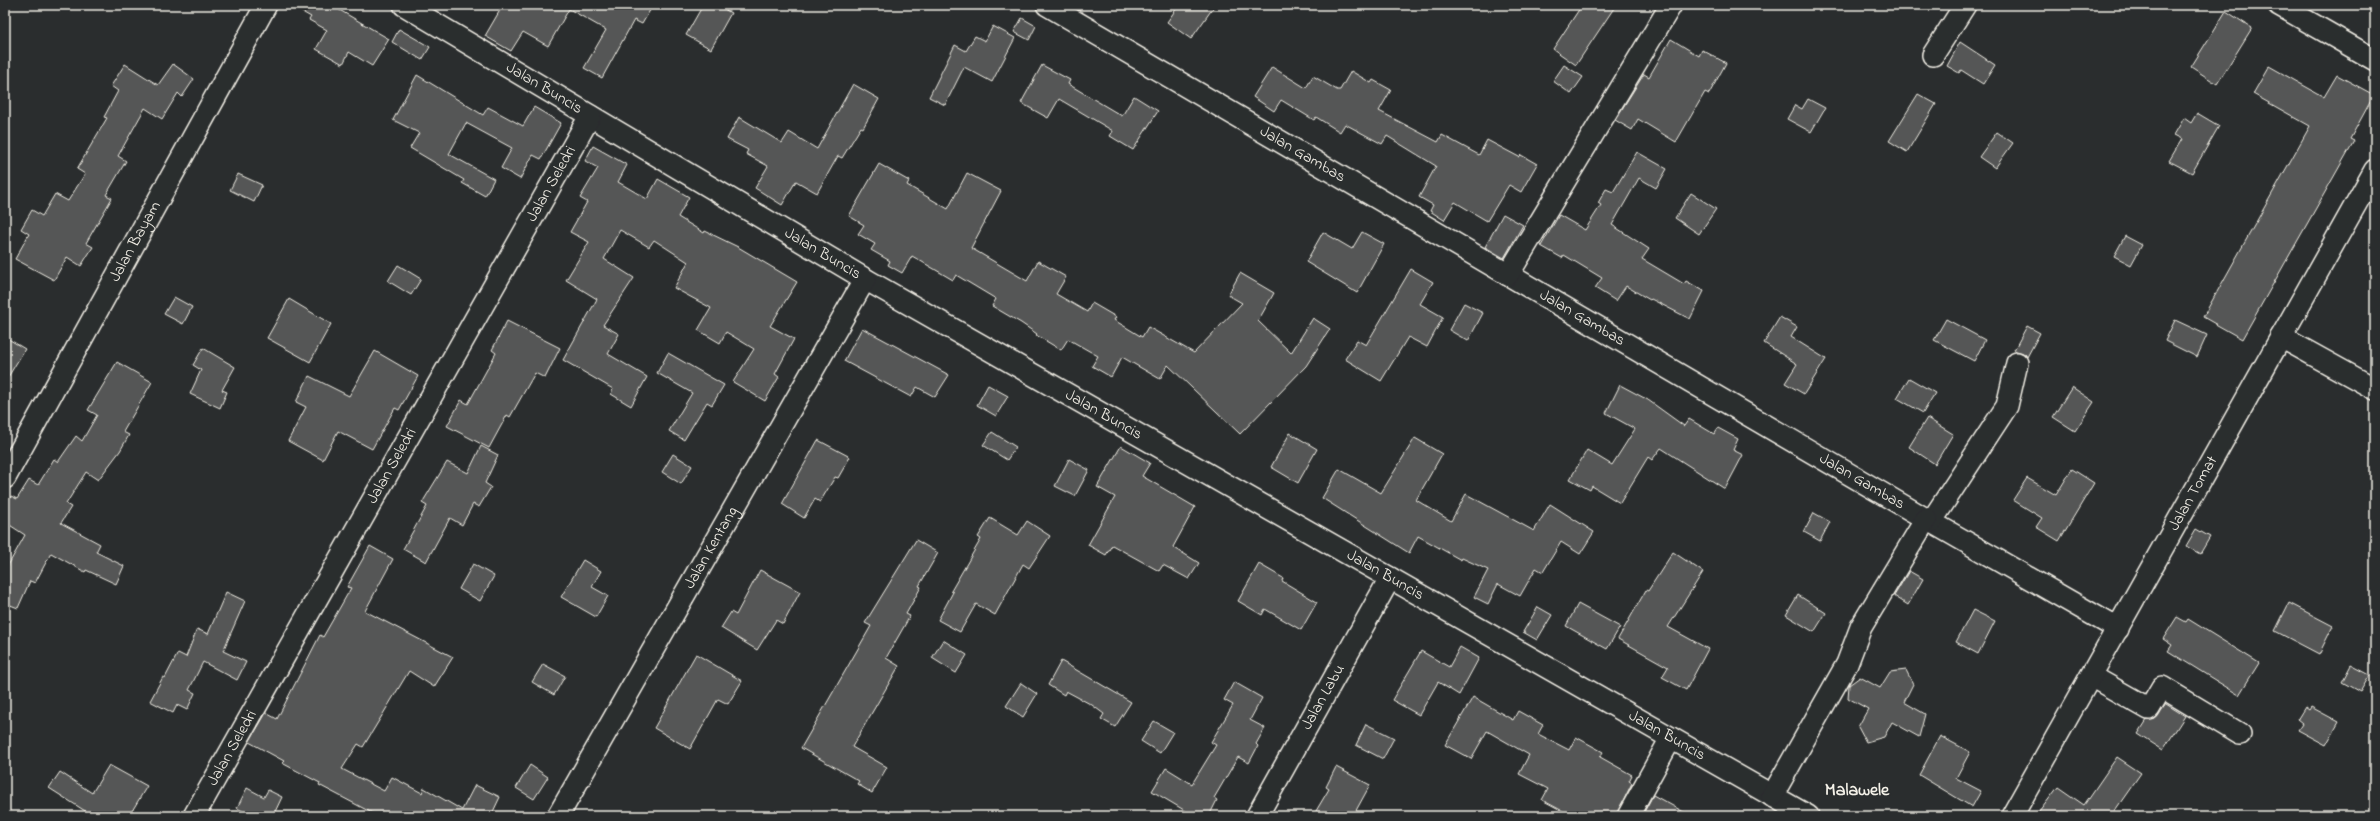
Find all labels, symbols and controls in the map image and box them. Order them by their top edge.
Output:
street label: Jalan Buncis [501,56,587,120]
street label: Jalan Gambas [1255,120,1350,189]
street label: Jalan Seledri [520,142,583,227]
street label: Jalan Bayam [103,197,167,286]
street label: Jalan Buncis [780,222,866,286]
street label: Jalan Gambas [1535,283,1630,353]
street label: Jalan Buncis [1061,383,1147,447]
street label: Jalan Seledri [361,424,423,509]
street label: Jalan Gambas [1814,447,1909,516]
street label: Jalan Tomat [2162,451,2224,536]
street label: Jalan Kentang [678,502,745,593]
street label: Jalan Buncis [1342,544,1428,607]
street label: Jalan Labu [1295,660,1351,734]
street label: Jalan Buncis [1624,704,1710,767]
street label: Jalan Seledri [201,706,264,791]
district label: Malawele [1825,778,1890,804]

